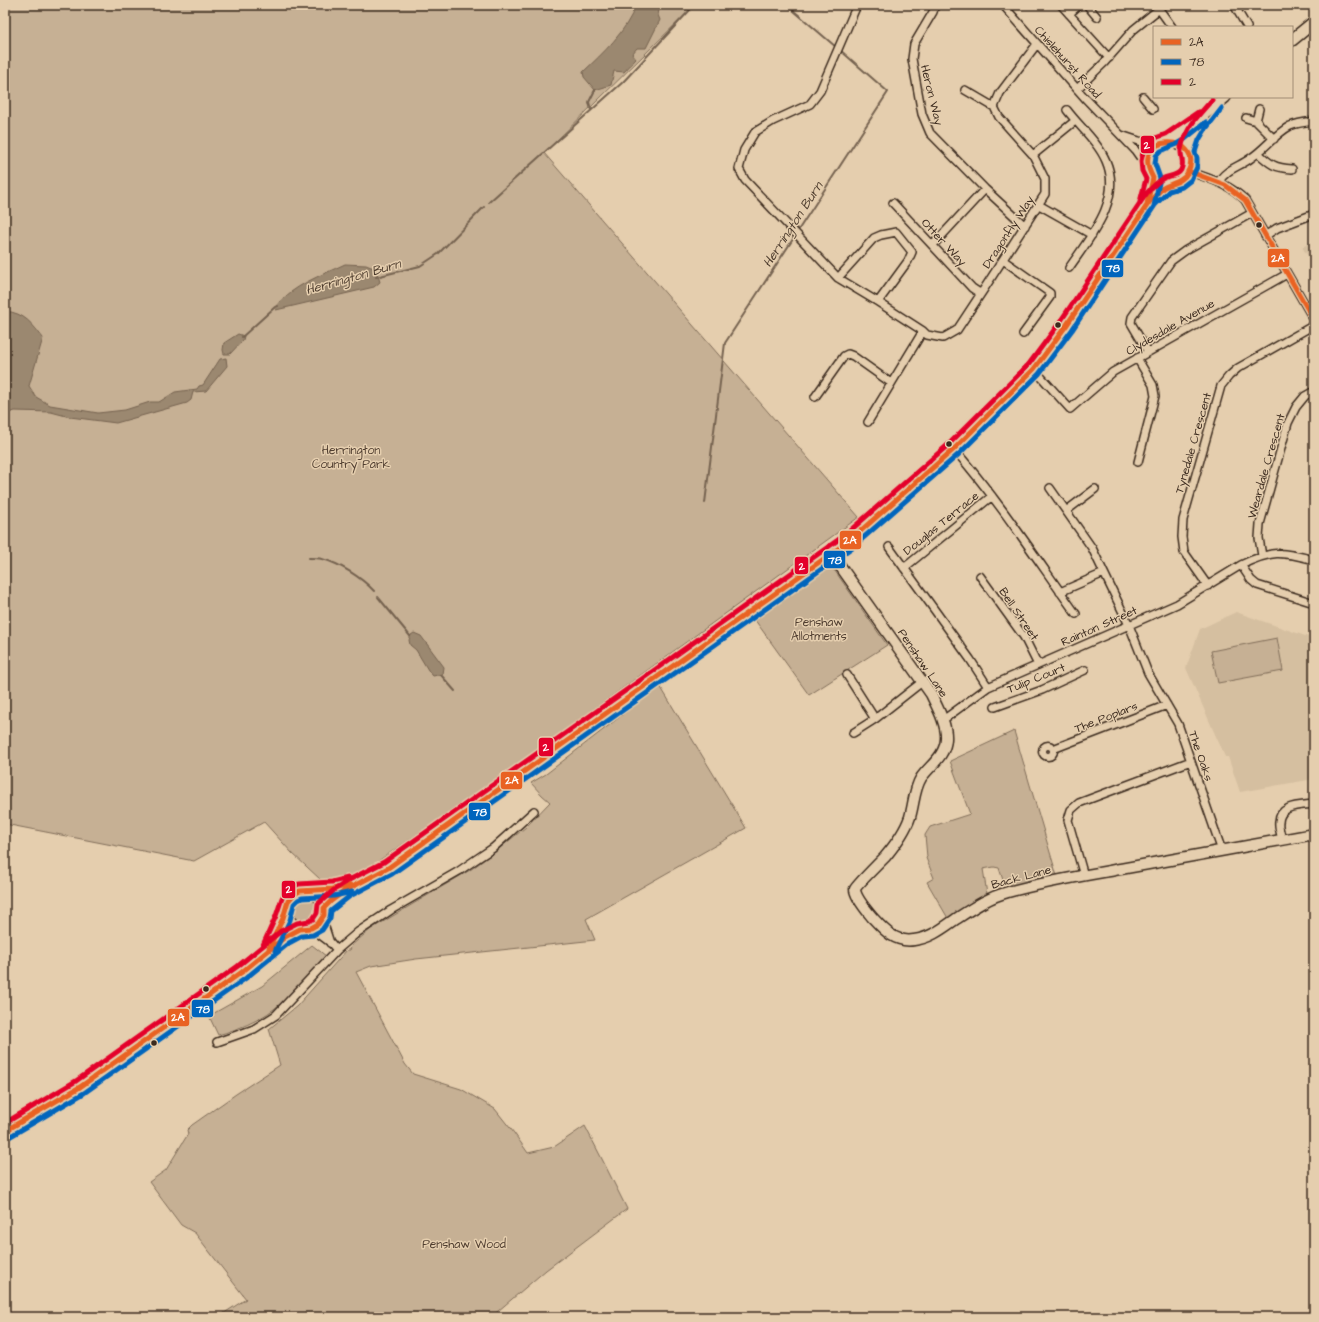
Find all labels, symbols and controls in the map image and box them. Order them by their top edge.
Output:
street label: Chislehurst Road [1030,22,1105,102]
legend [1153,26,1293,98]
text: 2A [1189,34,1204,51]
text: 78 [1189,54,1204,71]
street label: Heron Way [915,63,947,128]
text: 2 [1189,74,1196,91]
line badge: 2 [1140,135,1155,154]
text: 2 [1143,138,1151,153]
water label: Herrington Burn [759,177,829,271]
street label: Dragonfly Way [978,192,1039,273]
street label: Otter Way [916,215,970,271]
unlabelled marker [1254,220,1264,230]
line badge: 2A [1267,248,1290,268]
text: 2A [1270,251,1286,266]
water label: Herrington Burn [304,254,405,300]
line badge: 78 [1101,259,1124,278]
text: 78 [1105,261,1121,276]
street label: Clydesdale Avenue [1123,295,1219,361]
unlabelled marker [1053,320,1063,330]
street label: Tynedale Crescent [1171,390,1217,496]
street label: Weardale Crescent [1243,411,1290,521]
unlabelled marker [944,439,954,449]
park label: Herrington Country Park [312,442,391,474]
street label: Douglas Terrace [900,487,984,560]
line badge: 2A [839,530,862,550]
text: 2A [842,533,858,548]
line badge: 78 [823,550,846,569]
text: 78 [827,553,843,568]
line badge: 2 [794,556,809,575]
text: 2 [798,559,806,574]
street label: Bell Street [995,584,1043,644]
street label: Rainton Street [1058,602,1140,651]
park label: Penshaw Allotments [791,614,847,645]
street label: Penshaw Lane [893,626,952,701]
street label: Tulip Court [1004,659,1068,698]
street label: The Poplars [1072,698,1140,737]
street label: The Oaks [1184,729,1217,784]
line badge: 2 [538,737,554,757]
text: 2 [542,740,550,755]
line badge: 2A [500,771,523,790]
text: 2A [504,773,520,788]
line badge: 78 [468,802,491,821]
text: 78 [472,805,488,820]
street label: Back Lane [989,861,1053,894]
line badge: 2 [281,880,296,899]
text: 2 [285,882,293,897]
unlabelled marker [201,984,211,994]
line badge: 78 [191,999,214,1018]
text: 78 [195,1002,211,1017]
line badge: 2A [167,1008,190,1027]
text: 2A [170,1010,186,1025]
unlabelled marker [149,1038,159,1048]
park label: Penshaw Wood [422,1236,506,1253]

